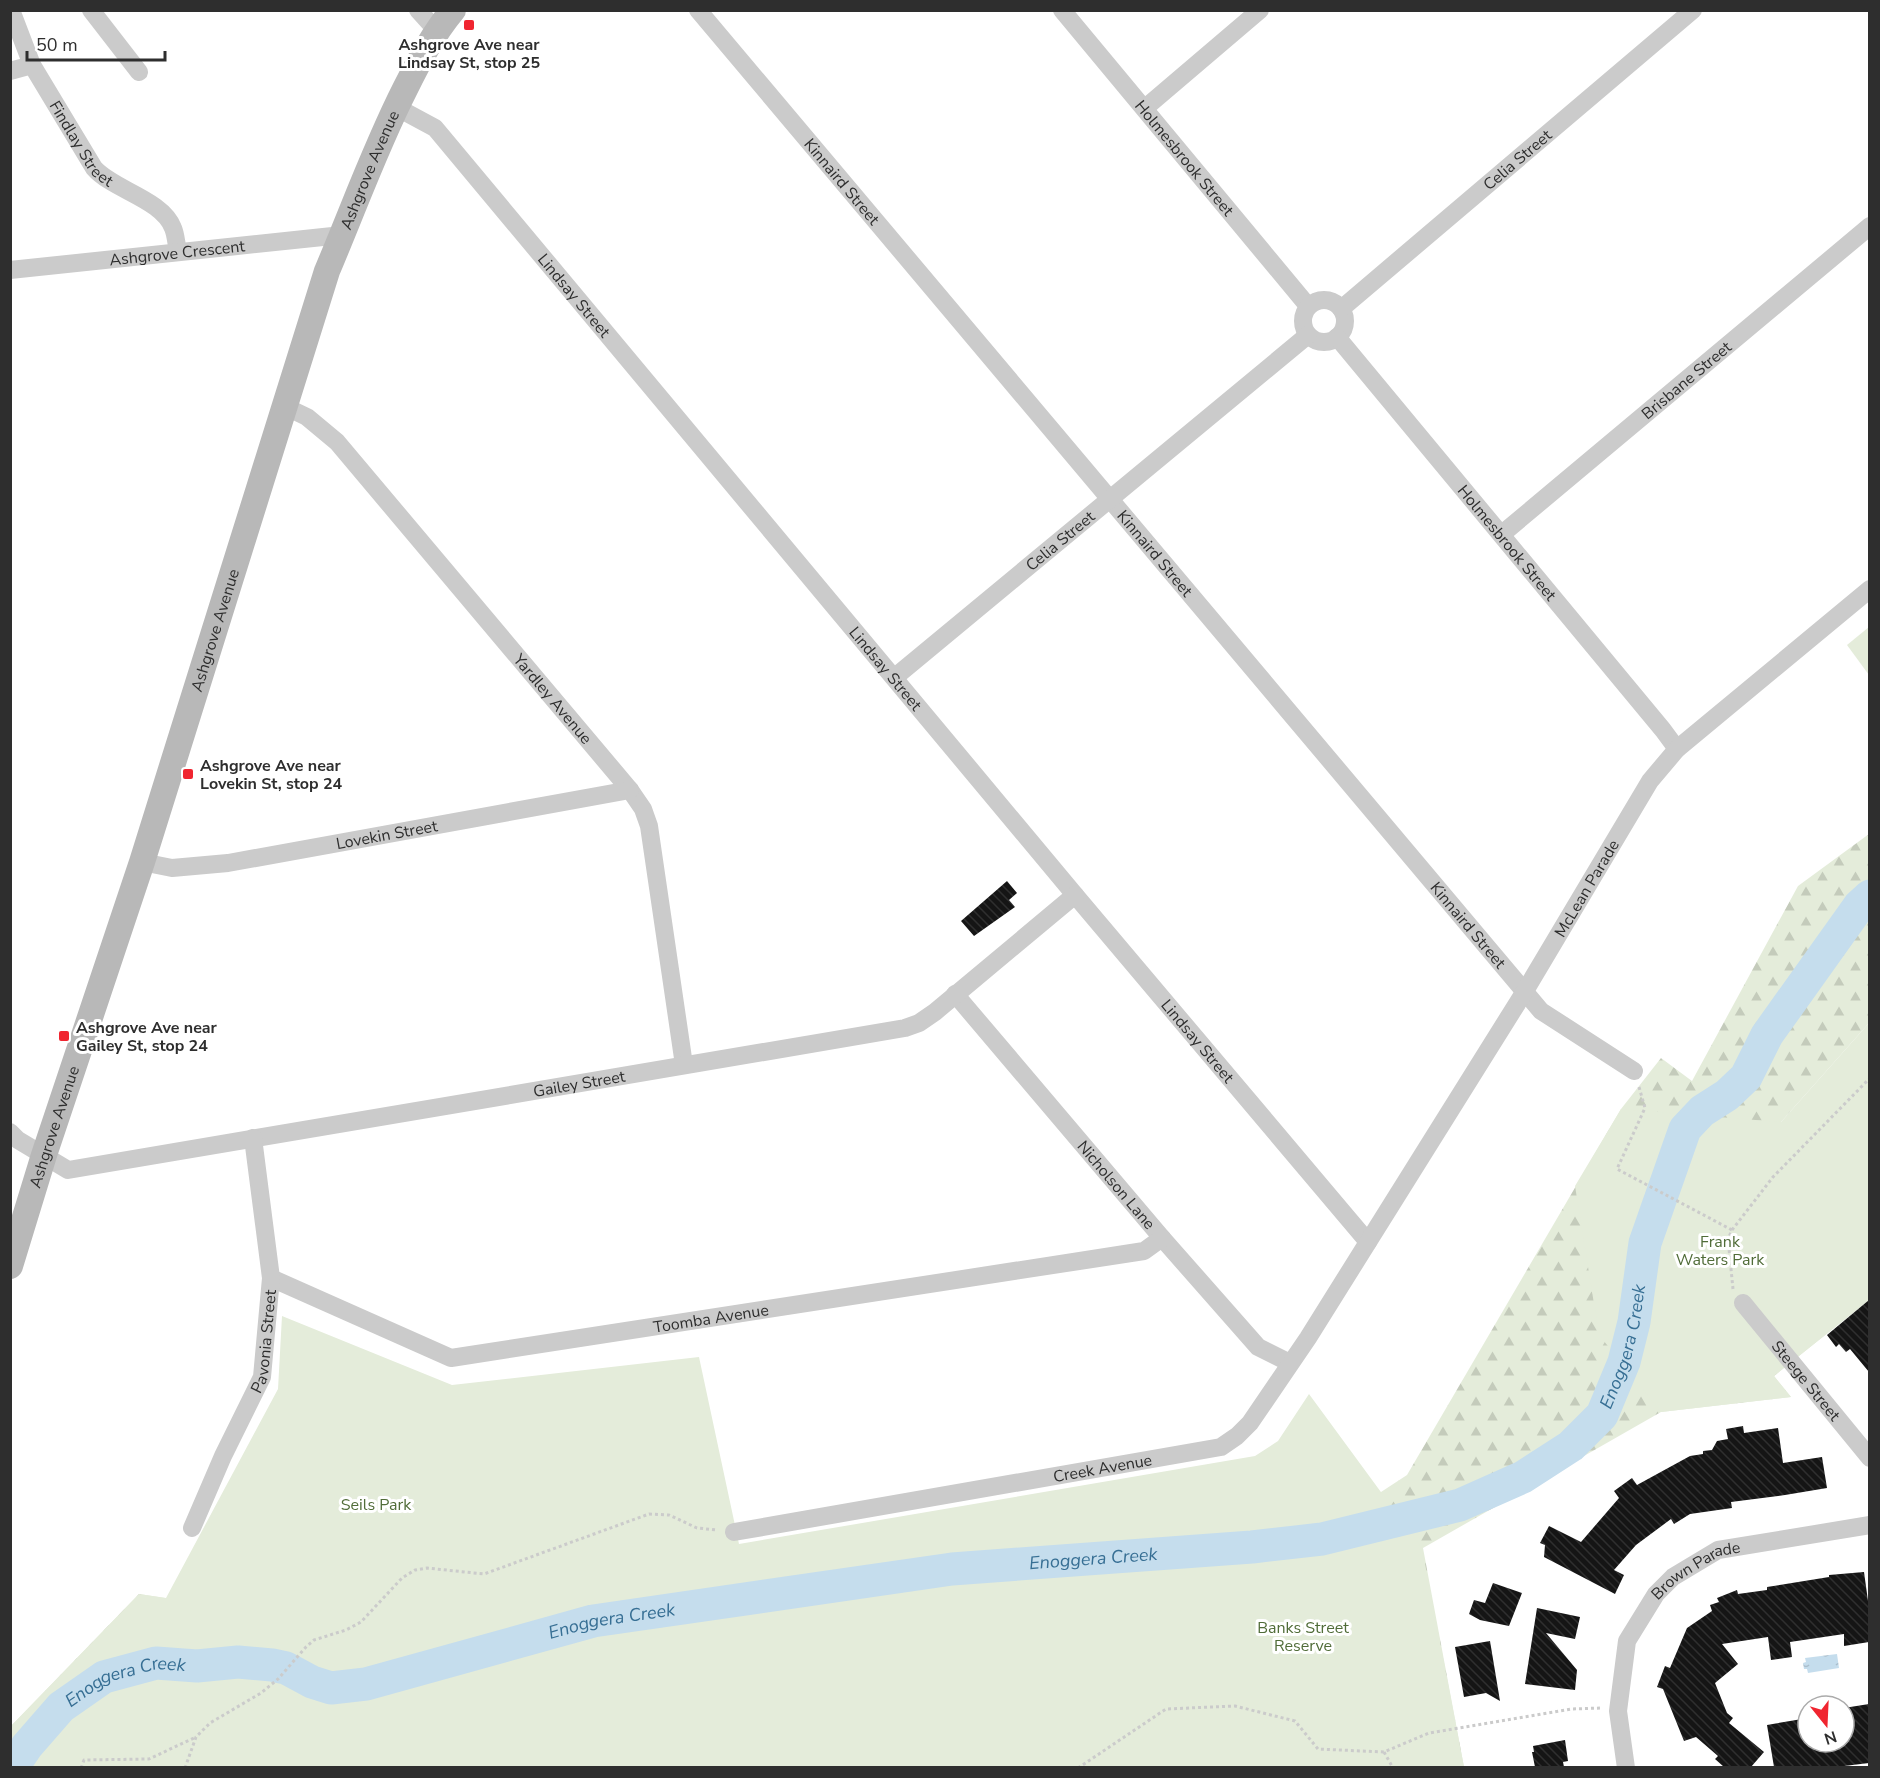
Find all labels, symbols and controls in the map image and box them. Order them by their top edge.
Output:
marker: Ashgrove Ave near Lindsay St, stop 25 [462,18,476,32]
scale bar [27,24,165,62]
text: 50 m [36,33,78,57]
place label: Ashgrove Ave near Lindsay St, stop 25 [398,34,540,74]
street label: Holmesbrook Street [1129,96,1239,221]
street label: Findlay Street [44,97,118,192]
street label: Ashgrove Avenue [335,107,405,233]
street label: Celia Street [1479,125,1557,196]
street label: Kinnaird Street [799,134,885,230]
street label: Ashgrove Crescent [108,235,246,271]
street label: Lindsay Street [532,249,615,343]
street label: Brisbane Street [1637,336,1737,425]
street label: Holmesbrook Street [1452,481,1562,606]
street label: Celia Street [1021,506,1100,576]
street label: Kinnaird Street [1112,506,1198,602]
street label: Ashgrove Avenue [186,566,245,695]
street label: Lindsay Street [844,622,927,716]
street label: Yardley Avenue [507,649,597,749]
place label: Ashgrove Ave near Lovekin St, stop 24 [200,755,343,795]
marker: Ashgrove Ave near Lovekin St, stop 24 [181,767,195,781]
street label: Lovekin Street [334,815,440,855]
street label: McLean Parade [1549,836,1625,942]
street label: Kinnaird Street [1425,877,1511,974]
street label: Lindsay Street [1156,995,1239,1088]
place label: Ashgrove Ave near Gailey St, stop 24 [76,1017,218,1057]
marker: Ashgrove Ave near Gailey St, stop 24 [57,1029,71,1043]
street label: Ashgrove Avenue [25,1063,85,1191]
street label: Gailey Street [532,1066,627,1103]
street label: Nicholson Lane [1072,1136,1160,1234]
park label: Frank Waters Park [1676,1231,1765,1271]
water label: Enoggera Creek [1594,1282,1651,1412]
street label: Pavonia Street [246,1288,282,1397]
street label: Toomba Avenue [652,1299,770,1339]
street label: Steege Street [1766,1336,1845,1426]
street label: Creek Avenue [1051,1449,1154,1488]
park label: Seils Park [341,1494,412,1516]
street label: Brown Parade [1646,1537,1742,1605]
water label: Enoggera Creek [1028,1542,1159,1575]
water label: Enoggera Creek [545,1597,678,1645]
park label: Banks Street Reserve [1257,1617,1349,1657]
water label: Enoggera Creek [60,1651,187,1713]
north arrow [1796,1694,1856,1754]
text: N [1821,1725,1839,1750]

